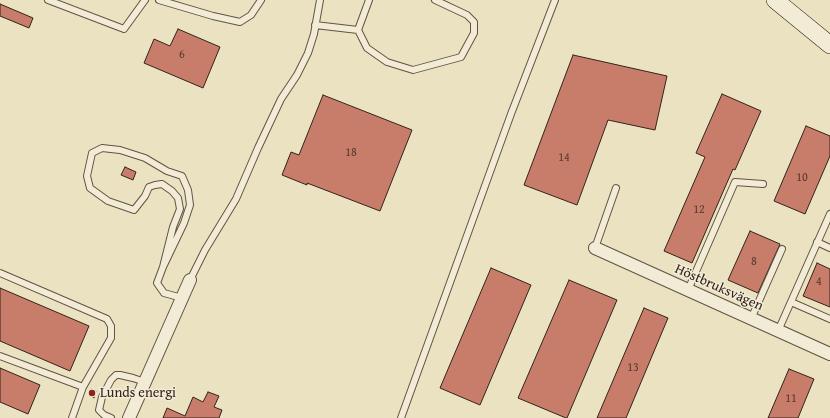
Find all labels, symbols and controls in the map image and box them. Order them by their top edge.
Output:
house number: 6 [179,48,185,62]
house number: 18 [345,146,357,160]
house number: 14 [558,151,570,165]
house number: 10 [796,171,808,185]
house number: 12 [693,203,705,217]
house number: 8 [751,255,757,269]
street label: Höstbruksvägen [672,261,766,315]
house number: 4 [816,275,822,289]
house number: 13 [627,361,639,375]
place label: Lunds energi [100,385,176,401]
marker: Lunds energi [87,388,97,398]
house number: 11 [785,392,797,406]

